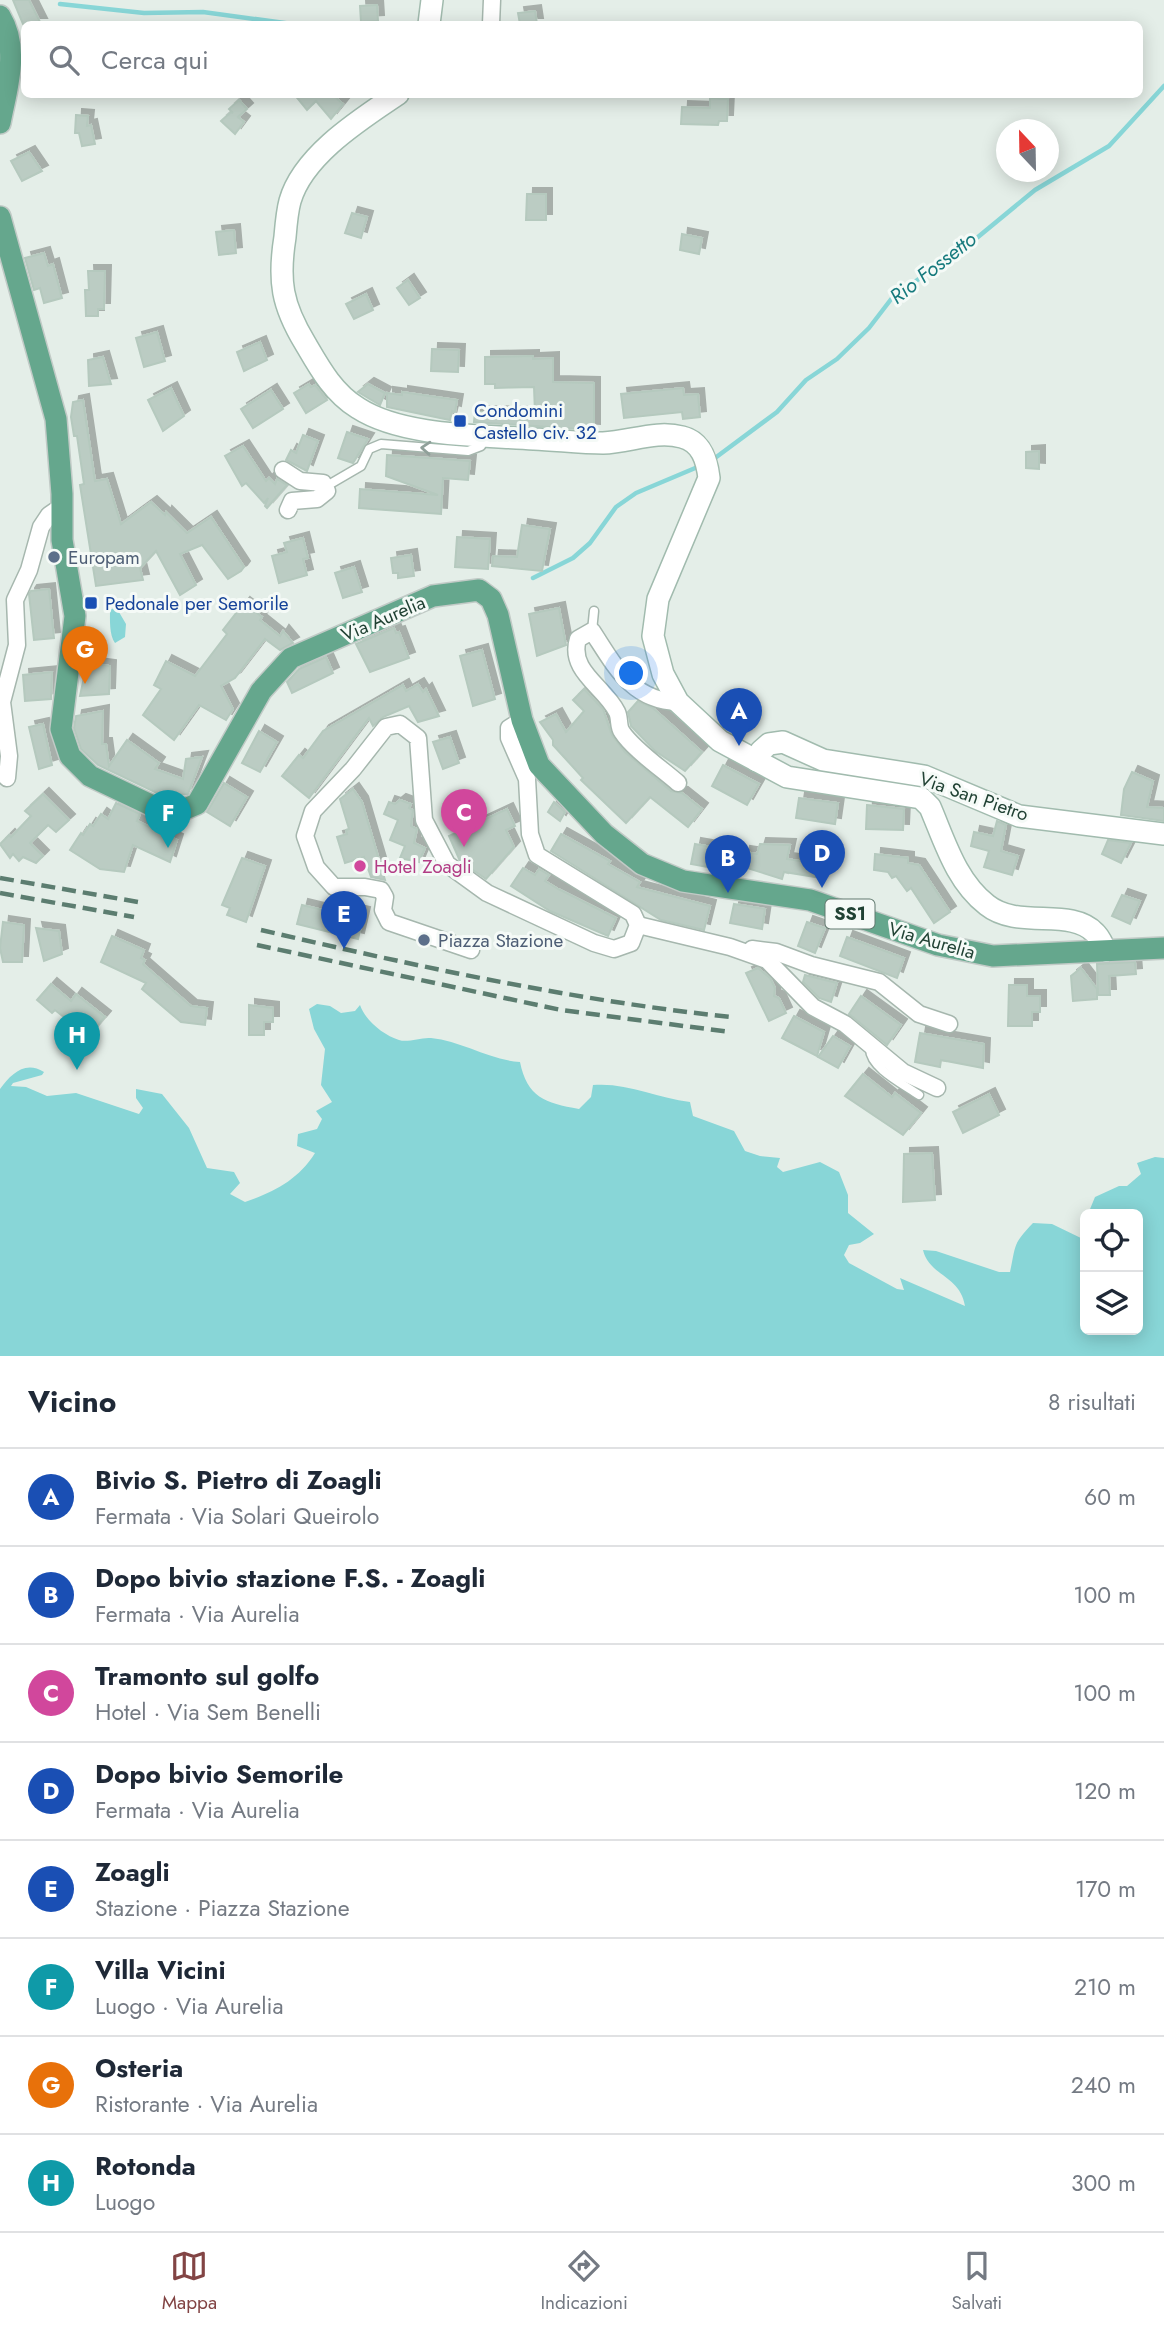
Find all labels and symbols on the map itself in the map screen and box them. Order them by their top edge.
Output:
north arrow [996,119,1059,182]
water label: Rio Fossetto [883,225,983,311]
place label: Condomini Castello civ. 32 [474,397,597,446]
marker: Condomini Castello civ. 32 [452,413,468,429]
one-way arrow [420,440,431,455]
place label: Europam [68,544,140,571]
marker: Europam [46,549,62,565]
street label: Via Aurelia [337,589,429,648]
place label: Pedonale per Semorile [105,590,289,617]
marker: Pedonale per Semorile [83,595,99,611]
pin: G [62,626,108,684]
your location [614,656,648,690]
pin: A [716,688,762,746]
street label: Via San Pietro [916,765,1032,828]
pin: C [441,789,487,847]
pin: F [145,790,191,848]
pin: D [799,830,845,888]
pin: B [705,835,751,893]
place label: Hotel Zoagli [374,853,472,880]
marker: Hotel Zoagli [352,858,368,874]
pin: E [321,891,367,949]
road number: SS1 [826,900,874,929]
street label: Via Aurelia [885,915,978,966]
place label: Piazza Stazione [438,927,564,954]
marker: Piazza Stazione [416,932,432,948]
pin: H [54,1012,100,1070]

